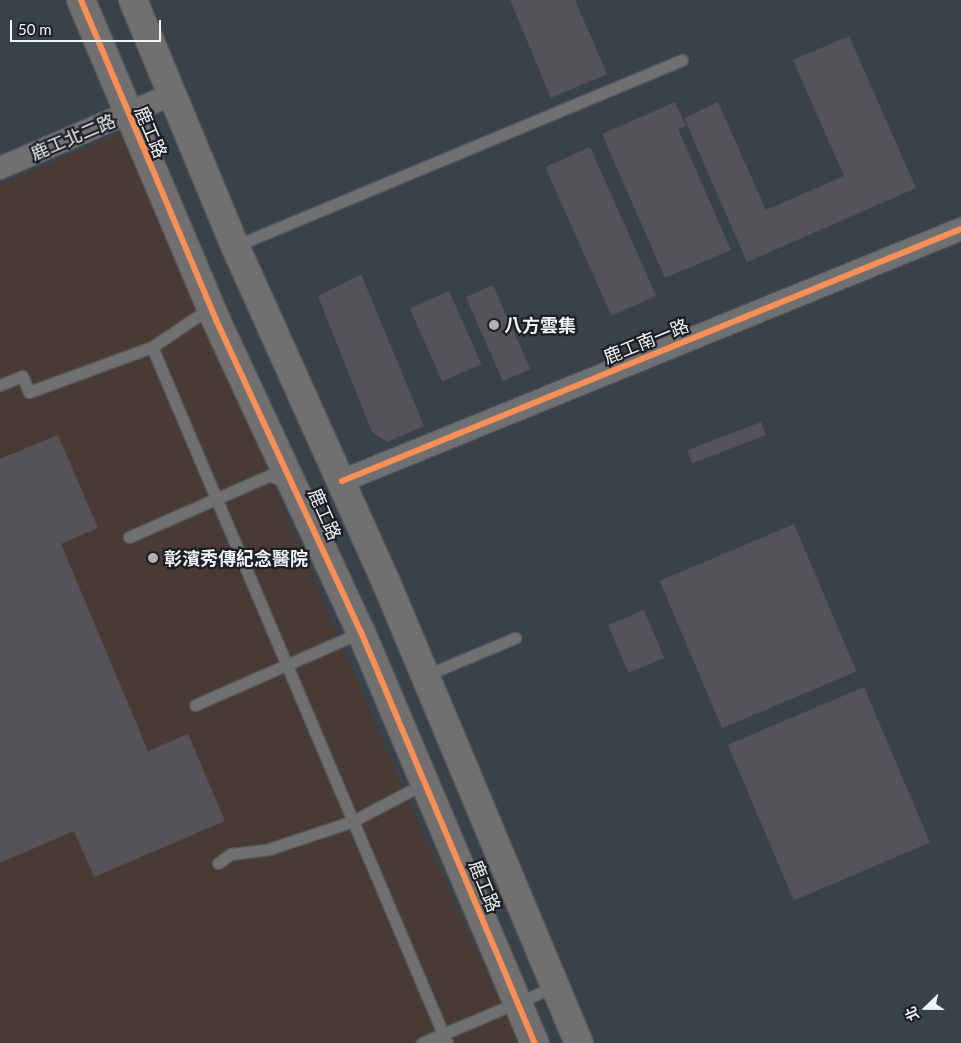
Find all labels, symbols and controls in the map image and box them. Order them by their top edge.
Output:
scale bar [12,10,164,42]
text: 50 m [18,20,52,38]
street label: 鹿工路 [131,103,171,161]
street label: 鹿工北二路 [27,109,119,165]
place label: 八方雲集 [504,314,576,336]
street label: 鹿工南一路 [600,314,692,368]
marker: 八方雲集 [488,319,500,331]
street label: 鹿工路 [304,485,346,543]
place label: 彰濱秀傳紀念醫院 [164,547,308,569]
marker: 彰濱秀傳紀念醫院 [146,551,160,565]
street label: 鹿工路 [465,857,505,915]
north arrow [901,983,951,1033]
text: 北 [901,1004,922,1023]

